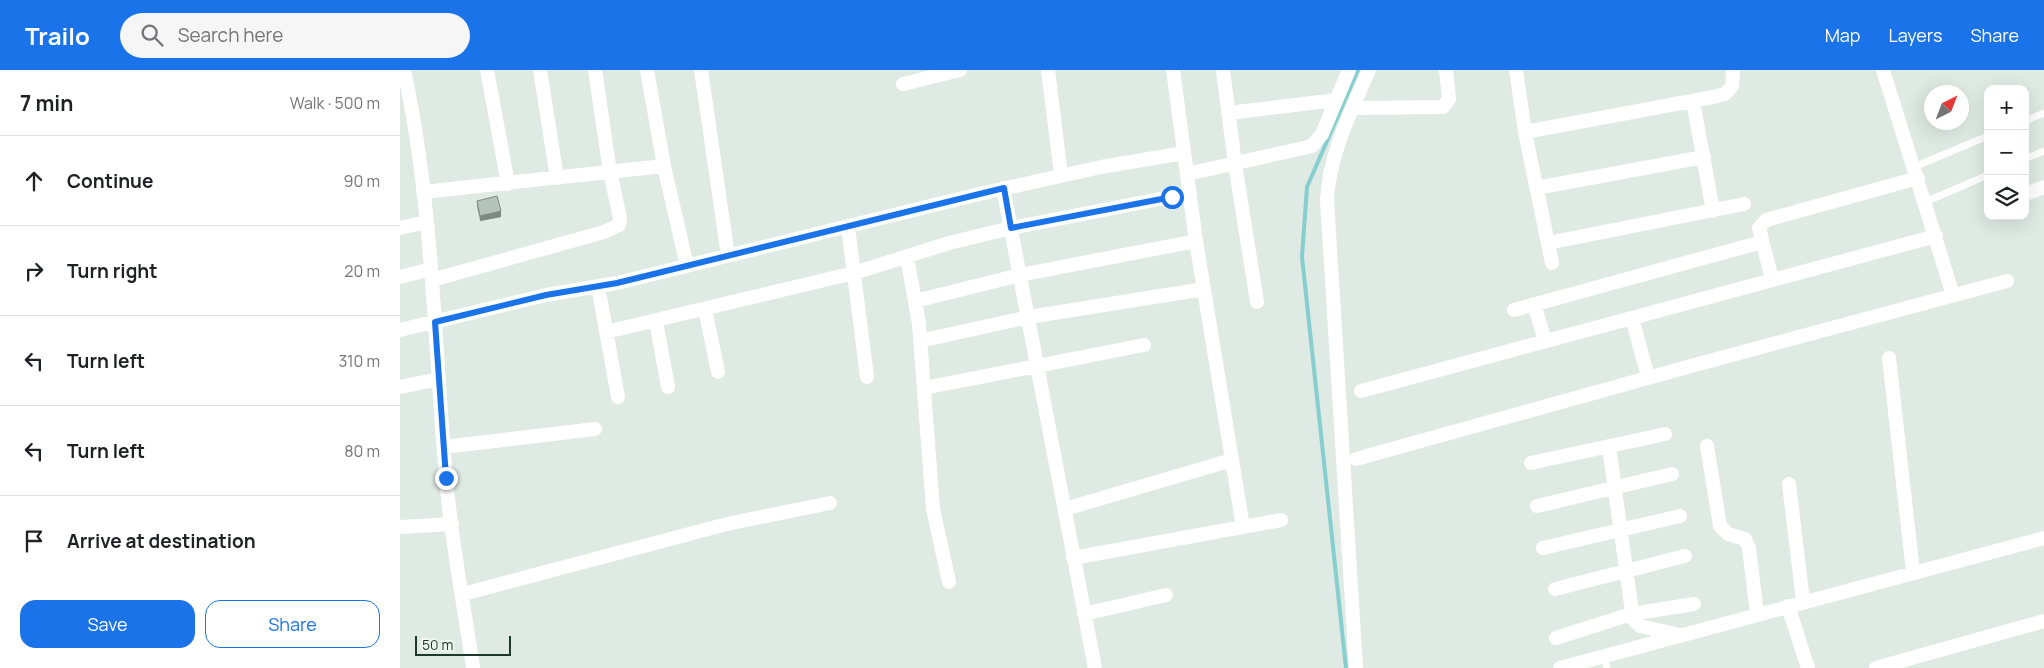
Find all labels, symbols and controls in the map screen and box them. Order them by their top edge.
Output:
search box [120,13,470,58]
text: Trailo [25,19,90,52]
icon: search [138,21,166,49]
text: Search here [178,22,283,48]
text: Map [1825,23,1860,47]
text: Layers [1888,23,1942,47]
text: Share [1970,23,2019,47]
north arrow [1924,85,1969,130]
map controls [1984,85,2029,220]
button: + [1984,85,2029,130]
text: 7 min [20,89,73,117]
text: Walk · 500 m [290,92,380,114]
button: − [1984,130,2029,175]
icon: ahead [20,167,48,195]
text: Continue [67,168,153,194]
text: 90 m [344,170,380,192]
button: layers [1984,175,2029,220]
route start [1161,186,1184,209]
icon: right [20,257,48,285]
text: Turn right [67,258,157,284]
text: 20 m [344,260,380,282]
icon: left [20,347,48,375]
text: Turn left [67,348,145,374]
text: 310 m [338,350,380,372]
icon: left [20,437,48,465]
text: Turn left [67,438,145,464]
text: 80 m [344,440,380,462]
route end [435,467,458,490]
icon: arrive [20,527,48,555]
text: Arrive at destination [67,528,256,554]
button: Save [20,600,195,648]
button: Share [205,600,380,648]
scale bar [415,633,511,656]
text: 50 m [422,635,453,654]

